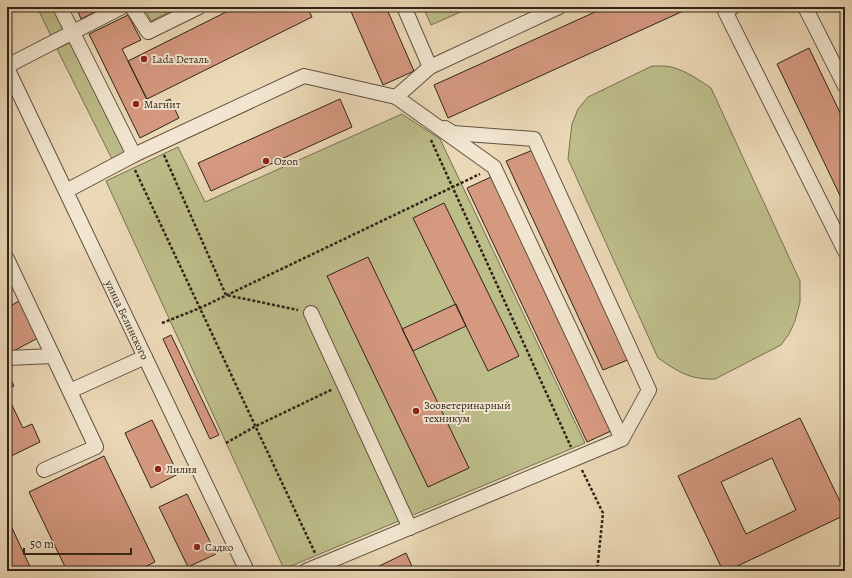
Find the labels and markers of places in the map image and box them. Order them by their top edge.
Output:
place label: Lada Dеталь [152,52,209,67]
marker: Lada Dеталь [139,54,149,64]
place label: Магнит [144,97,181,112]
marker: Магнит [131,99,141,109]
place label: Ozon [274,154,298,169]
marker: Ozon [261,156,271,166]
place label: Зооветеринарный техникум [424,398,511,426]
marker: Зооветеринарный техникум [411,406,421,416]
place label: Лилия [166,462,197,477]
marker: Лилия [153,464,163,474]
place label: Садко [205,540,234,555]
marker: Садко [192,542,202,552]

